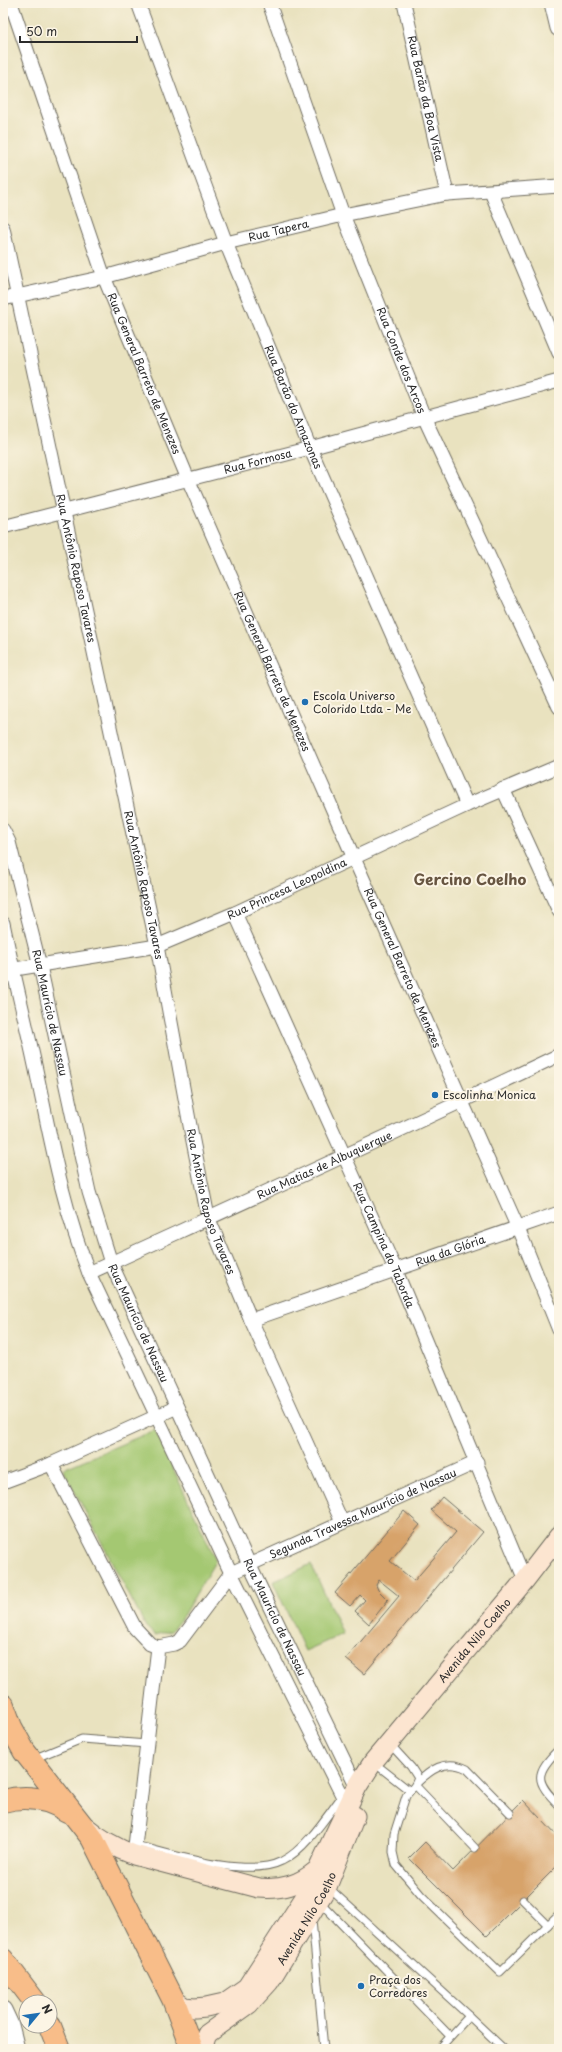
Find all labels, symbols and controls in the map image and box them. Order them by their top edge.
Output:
scale bar [20,18,137,44]
text: 50 m [26,22,57,40]
street label: Rua Barão da Boa Vista [404,34,448,163]
street label: Rua Tapera [246,214,311,245]
street label: Rua General Barreto de Menezes [103,290,186,457]
street label: Rua Conde dos Arcos [373,304,431,416]
street label: Rua Barão do Amazonas [261,342,327,472]
street label: Rua Formosa [222,444,294,478]
street label: Rua Antônio Raposo Tavares [52,492,101,644]
street label: Rua General Barreto de Menezes [230,588,315,754]
place label: Escola Universo Colorido Ltda - Me [313,687,411,717]
marker: Escola Universo Colorido Ltda - Me [300,697,310,707]
street label: Rua Antônio Raposo Tavares [120,809,168,961]
street label: Rua Princesa Leopoldina [224,853,350,923]
district label: Gercino Coelho [414,867,526,890]
street label: Rua General Barreto de Menezes [360,885,446,1050]
street label: Rua Maurício de Nassau [28,948,73,1077]
place label: Escolinha Monica [443,1086,536,1103]
marker: Escolinha Monica [430,1090,440,1100]
street label: Rua Matias de Albuquerque [254,1126,395,1203]
street label: Rua Antônio Raposo Tavares [183,1127,240,1277]
street label: Rua Campina do Taborda [349,1179,419,1310]
street label: Rua da Glória [413,1230,487,1270]
street label: Rua Maurício de Nassau [104,1261,174,1385]
street label: Segunda Travessa Maurício de Nassau [266,1463,459,1563]
street label: Rua Maurício de Nassau [240,1555,311,1679]
street label: Avenida Nilo Coelho [434,1594,515,1686]
street label: Avenida Nilo Coelho [272,1869,340,1968]
place label: Praça dos Corredores [369,1971,427,2001]
marker: Praça dos Corredores [356,1981,366,1991]
north arrow [18,1994,58,2034]
text: N [38,2001,57,2017]

